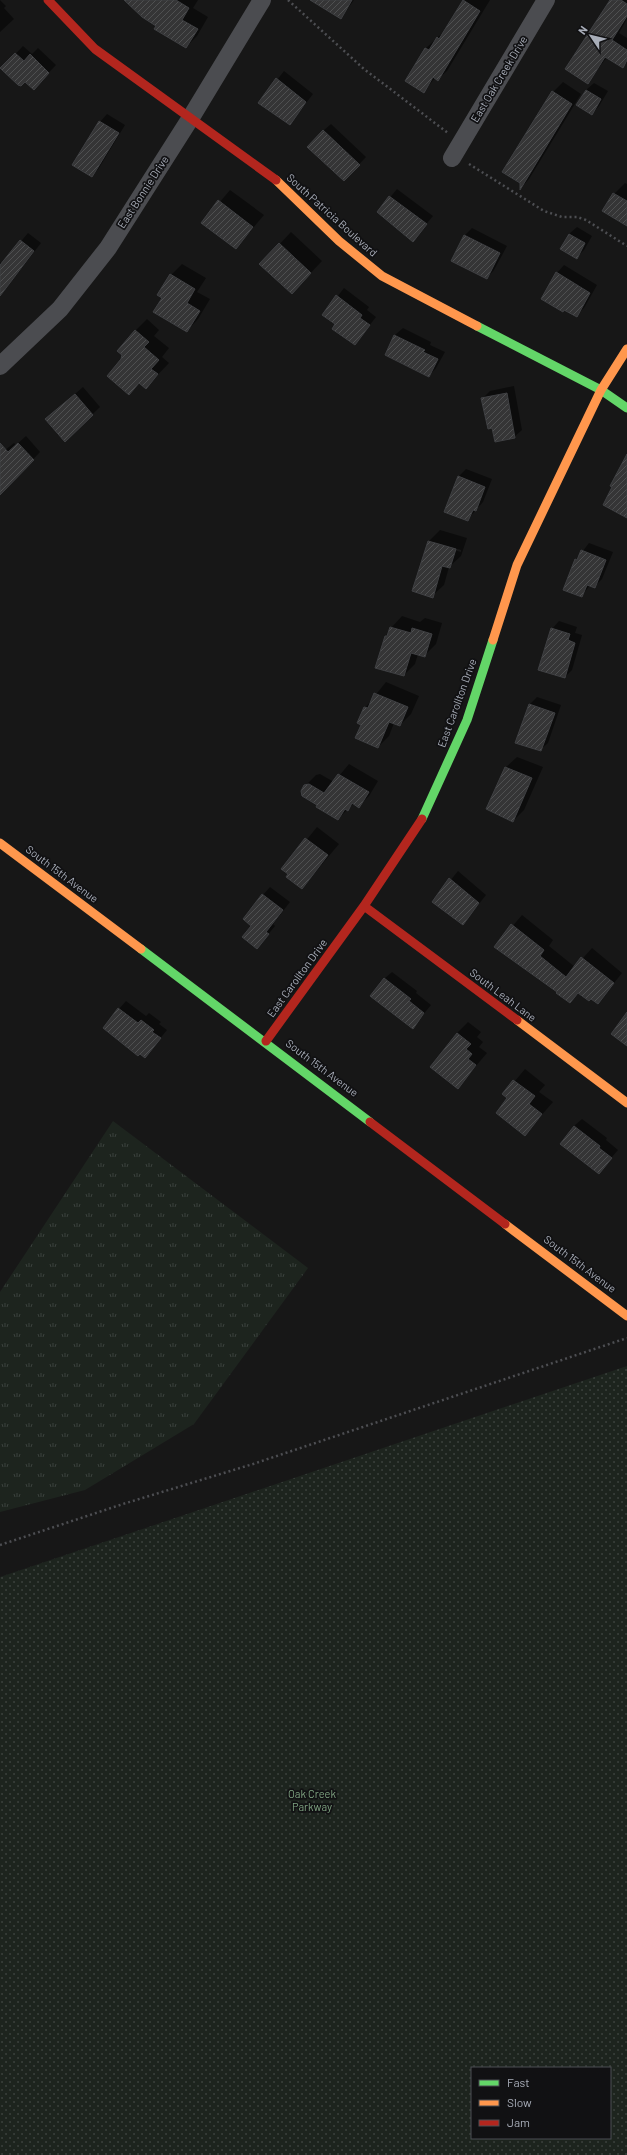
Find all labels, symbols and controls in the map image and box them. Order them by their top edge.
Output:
north arrow [571,16,611,56]
text: N [575,23,590,37]
street label: East Oak Creek Drive [468,33,530,124]
street label: East Bonnie Drive [114,153,171,230]
street label: South Patricia Boulevard [284,171,380,259]
street label: East Carollton Drive [434,657,479,749]
street label: South 15th Avenue [24,842,101,905]
street label: East Carollton Drive [264,936,329,1019]
street label: South Leah Lane [468,965,539,1024]
street label: South 15th Avenue [284,1036,361,1099]
street label: South 15th Avenue [542,1232,619,1295]
park label: Oak Creek Parkway [288,1787,336,1813]
legend [471,2067,611,2139]
text: Fast [507,2075,530,2089]
text: Slow [507,2095,532,2109]
text: Jam [507,2115,530,2129]

